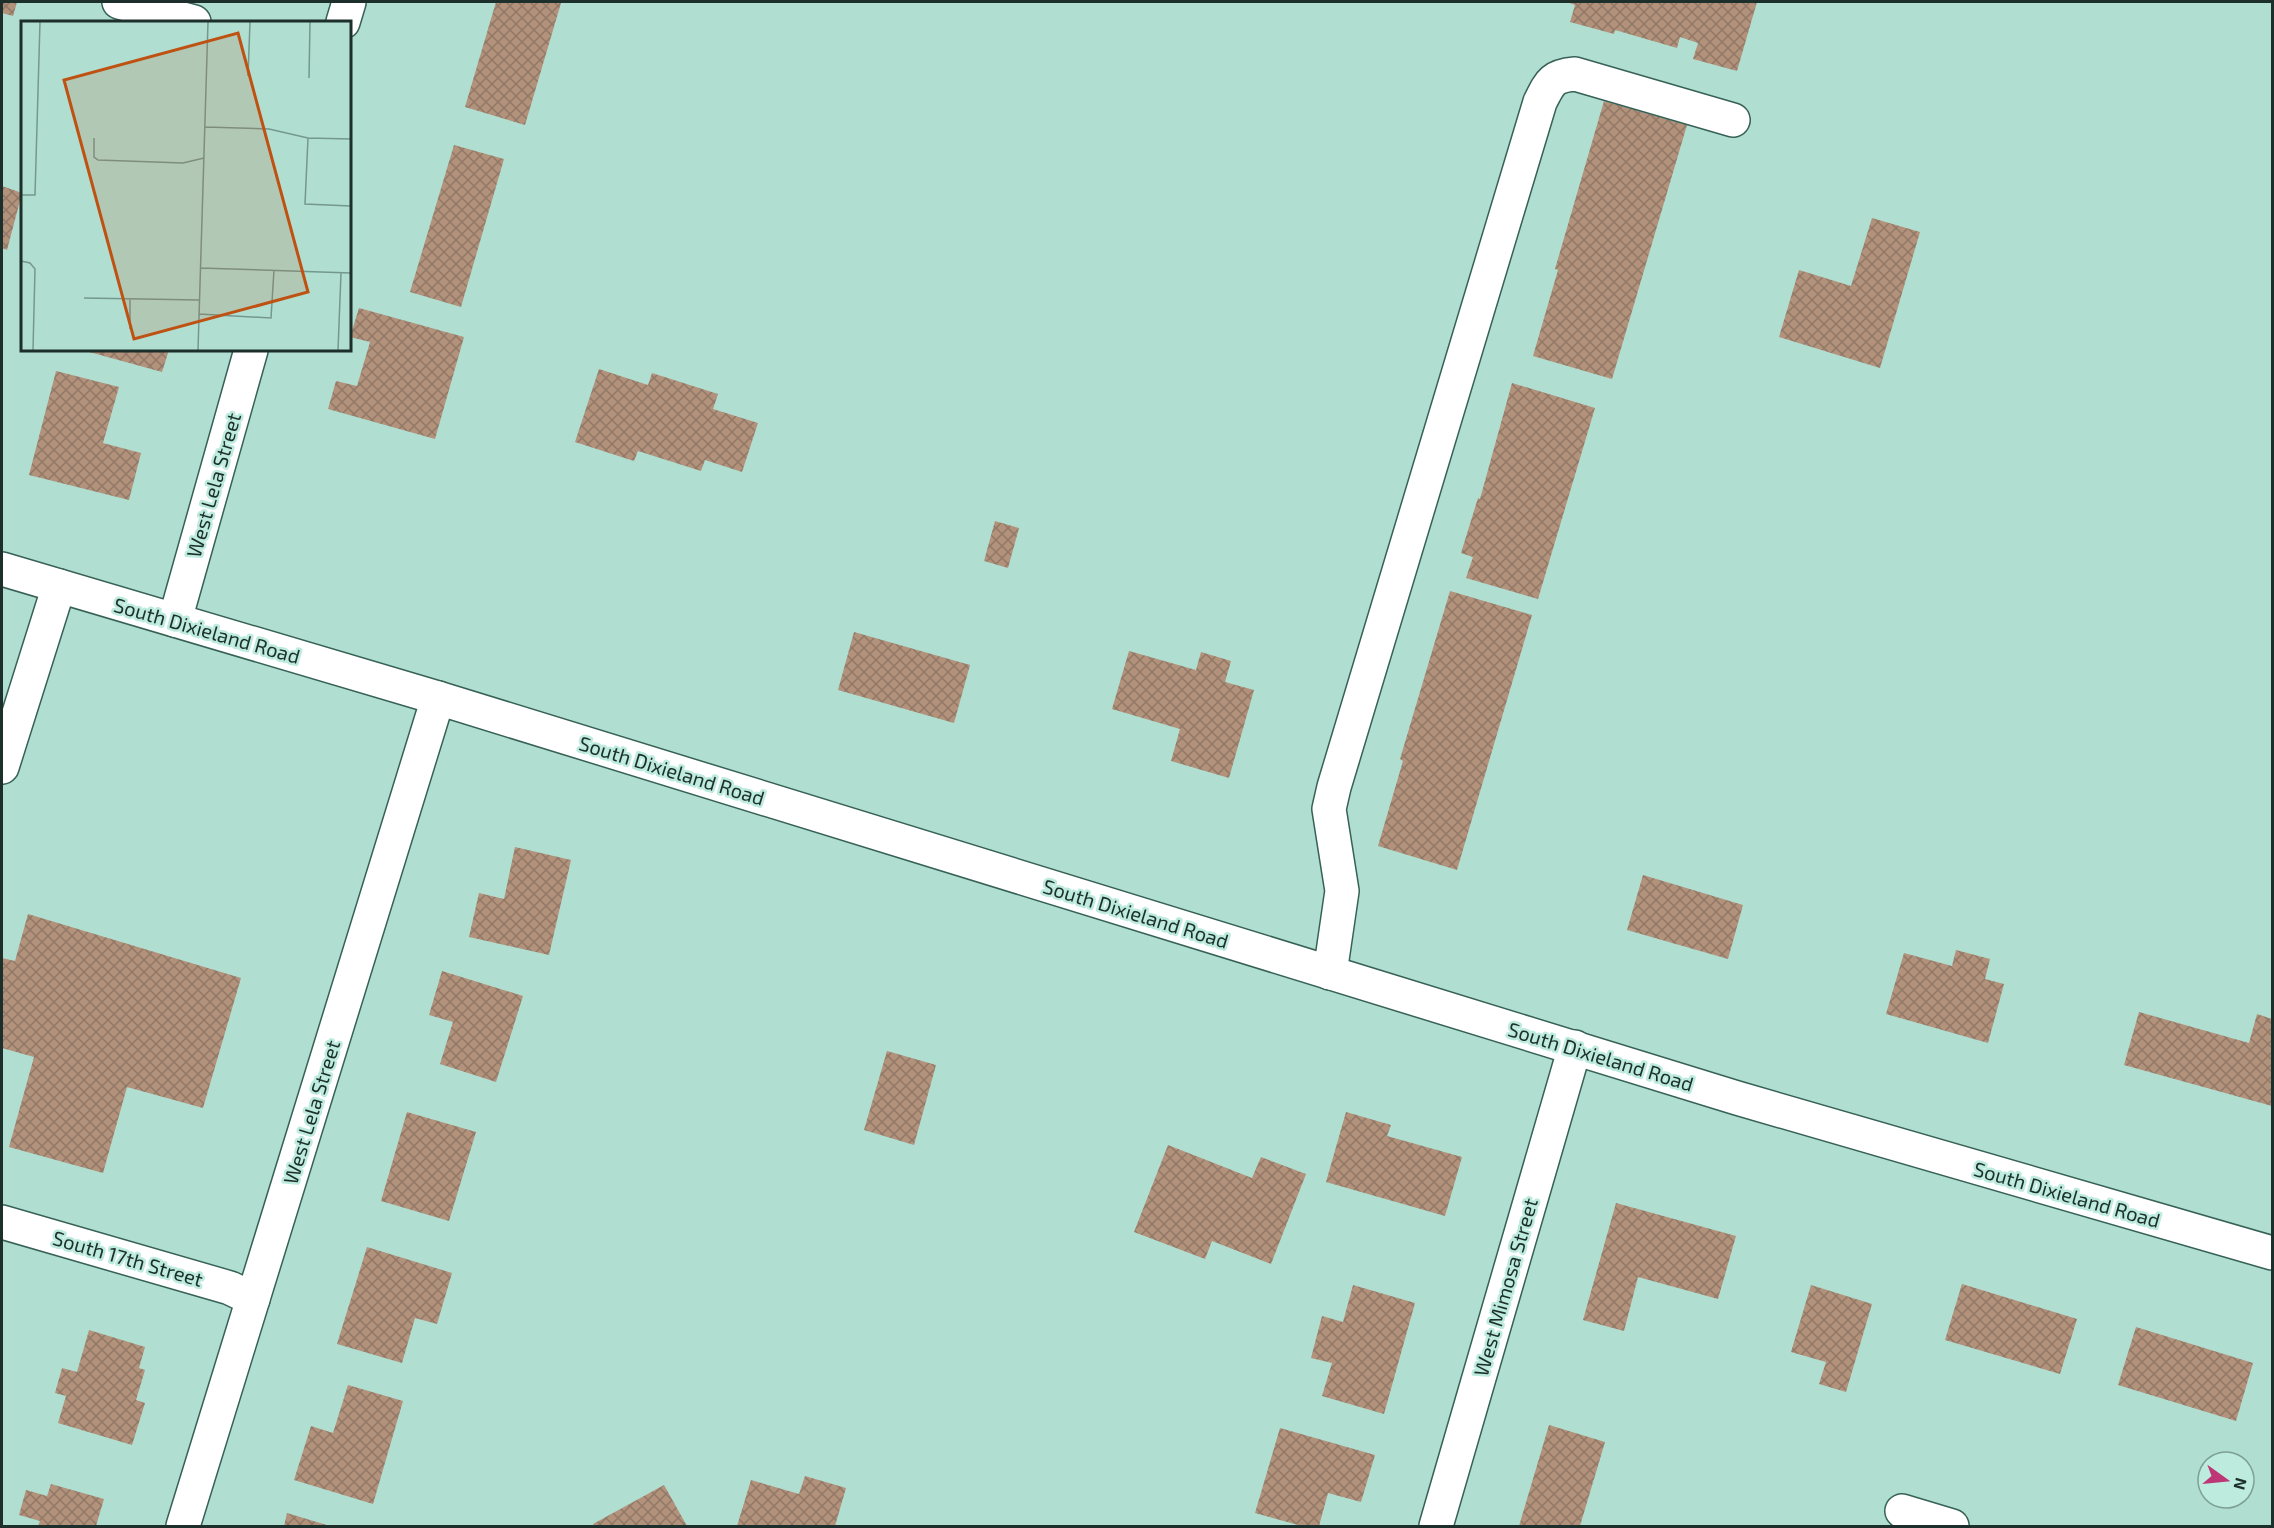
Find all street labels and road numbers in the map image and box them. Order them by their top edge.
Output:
street label: West Lela Street [181,409,245,560]
street label: South Dixieland Road [111,592,303,668]
street label: South Dixieland Road [576,730,768,810]
street label: South Dixieland Road [1040,873,1232,953]
street label: South Dixieland Road [1505,1016,1697,1096]
street label: West Lela Street [278,1037,344,1187]
street label: South Dixieland Road [1971,1156,2163,1232]
street label: West Mimosa Street [1468,1195,1542,1379]
street label: South 17th Street [50,1225,206,1291]

